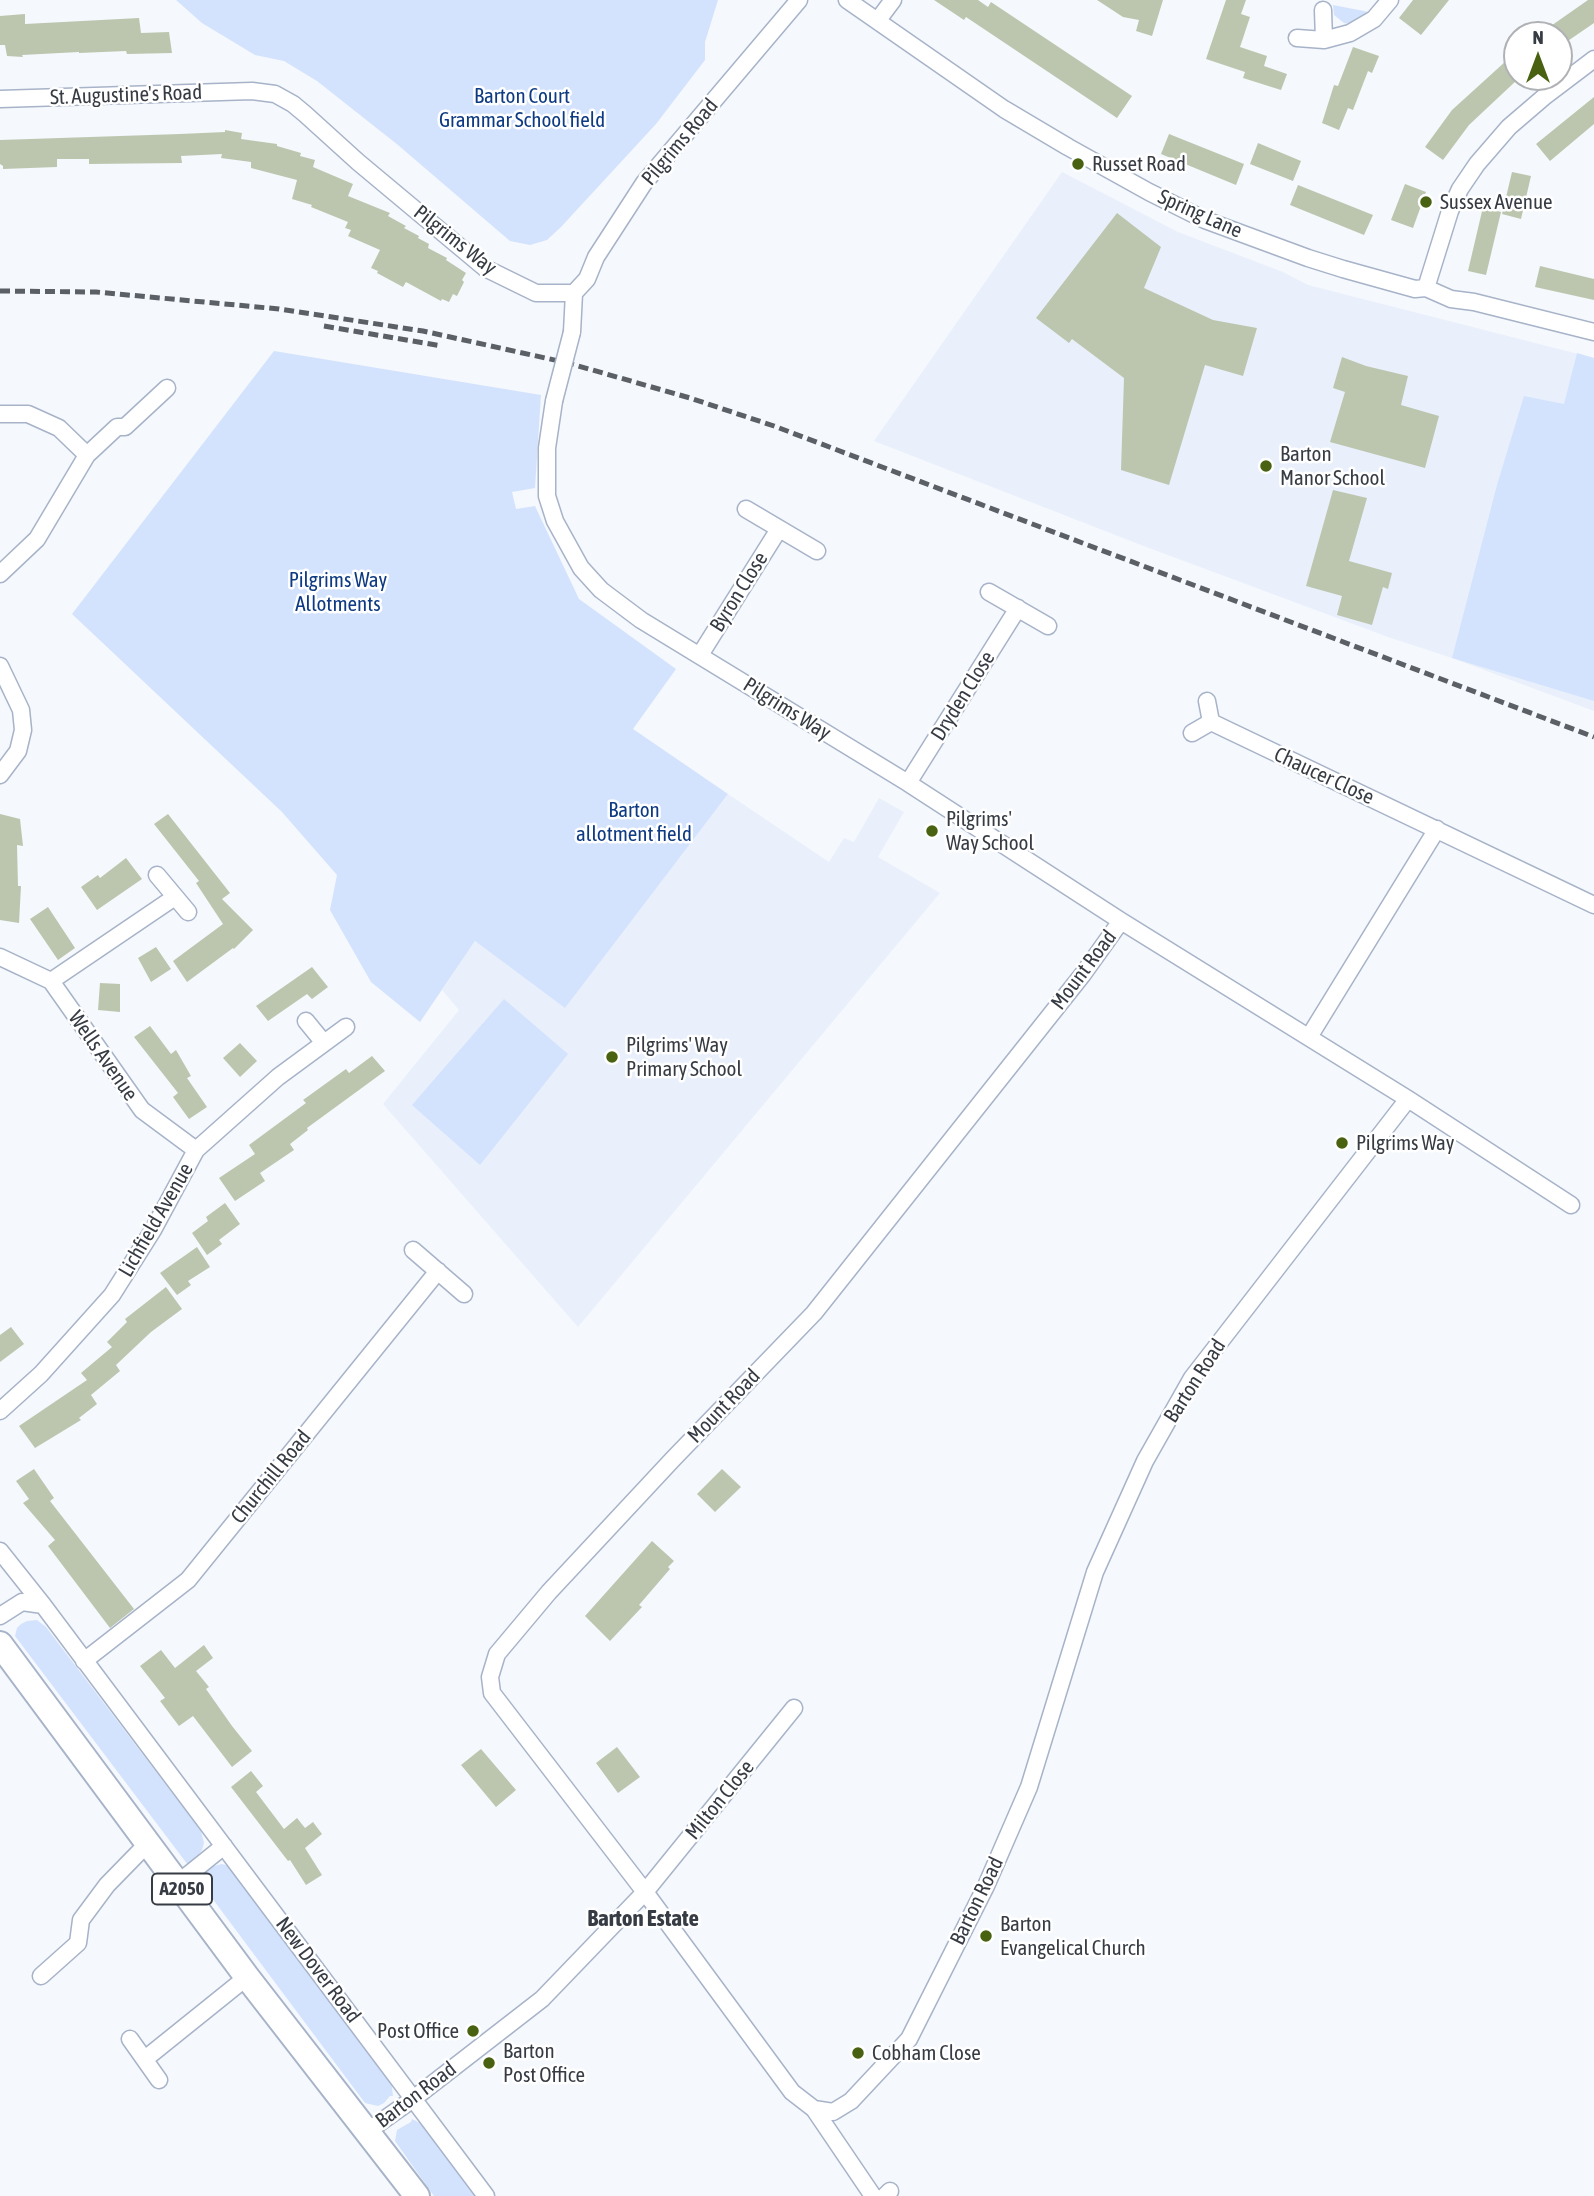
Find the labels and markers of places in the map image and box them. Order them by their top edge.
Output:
place label: Russet Road [1092,151,1186,177]
marker: Russet Road [1070,156,1086,172]
place label: Sussex Avenue [1440,189,1553,215]
marker: Sussex Avenue [1418,194,1434,210]
place label: Barton Manor School [1280,441,1385,491]
marker: Barton Manor School [1258,458,1274,474]
place label: Pilgrims' Way School [946,806,1034,856]
marker: Pilgrims' Way School [924,823,940,839]
place label: Pilgrims' Way Primary School [626,1032,742,1082]
marker: Pilgrims' Way Primary School [604,1049,620,1065]
place label: Pilgrims Way [1356,1130,1454,1156]
marker: Pilgrims Way [1334,1135,1350,1151]
place label: Barton Evangelical Church [1000,1911,1146,1961]
marker: Barton Evangelical Church [978,1928,994,1944]
place label: Post Office [377,2018,459,2044]
marker: Post Office [465,2023,481,2039]
place label: Barton Post Office [503,2038,585,2088]
place label: Cobham Close [872,2040,981,2066]
marker: Cobham Close [850,2045,866,2061]
marker: Barton Post Office [481,2055,497,2071]

